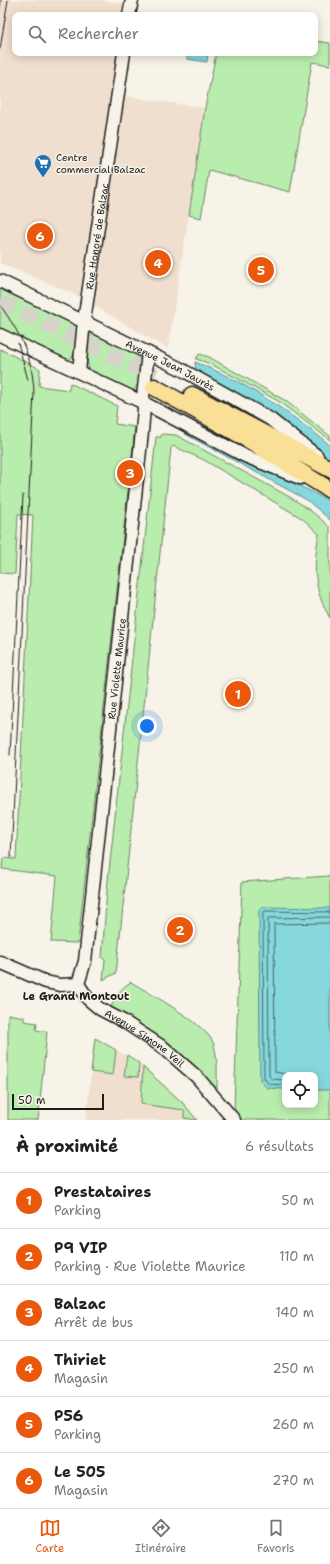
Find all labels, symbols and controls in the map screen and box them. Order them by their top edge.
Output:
search box [12,12,318,56]
icon: search [26,23,48,45]
text: Rechercher [58,24,139,44]
place label: Centre commercial Balzac [56,151,146,176]
supermarket icon: Centre commercial Balzac [33,153,53,178]
street label: Rue Honoré de Balzac [83,182,112,290]
pin: 6 [27,221,53,251]
pin: 4 [145,248,171,278]
pin: 5 [248,255,274,285]
street label: Avenue Jean Jaurès [124,337,217,394]
pin: 3 [117,458,143,488]
street label: Rue Violette Maurice [105,617,129,720]
pin: 1 [225,679,251,709]
your location [137,716,157,736]
pin: 2 [167,915,193,945]
district label: Le Grand Montout [23,989,130,1004]
street label: Avenue Simone Veil [102,1007,187,1070]
map controls [282,1072,318,1108]
button: locate [282,1072,318,1108]
scale bar [12,1092,104,1111]
text: 50 m [18,1093,46,1108]
text: À proximité [16,1135,118,1157]
text: 6 résultats [245,1138,314,1155]
text: Prestataires [54,1182,151,1202]
text: 1 [26,1192,32,1209]
text: 50 m [281,1192,314,1209]
text: Parking [54,1202,101,1219]
text: P9 VIP [54,1238,107,1258]
text: 2 [24,1248,34,1265]
text: 110 m [279,1248,314,1265]
text: Parking · Rue Violette Maurice [54,1258,246,1275]
text: Balzac [54,1294,106,1314]
text: 3 [24,1304,34,1321]
text: 140 m [275,1304,314,1321]
text: Arrêt de bus [54,1314,133,1331]
text: Thiriet [54,1350,106,1370]
text: 4 [24,1360,34,1377]
text: 250 m [273,1360,314,1377]
text: Magasin [54,1370,108,1387]
text: P56 [54,1406,83,1426]
text: 5 [25,1416,33,1433]
text: 260 m [272,1416,314,1433]
text: Parking [54,1426,101,1443]
text: Le 505 [54,1462,105,1482]
text: 6 [24,1472,34,1489]
text: 270 m [272,1472,314,1489]
text: Magasin [54,1482,108,1499]
tab: Carte [35,1517,64,1556]
tab: Itinéraire [135,1517,186,1556]
tab: Favoris [257,1517,295,1556]

